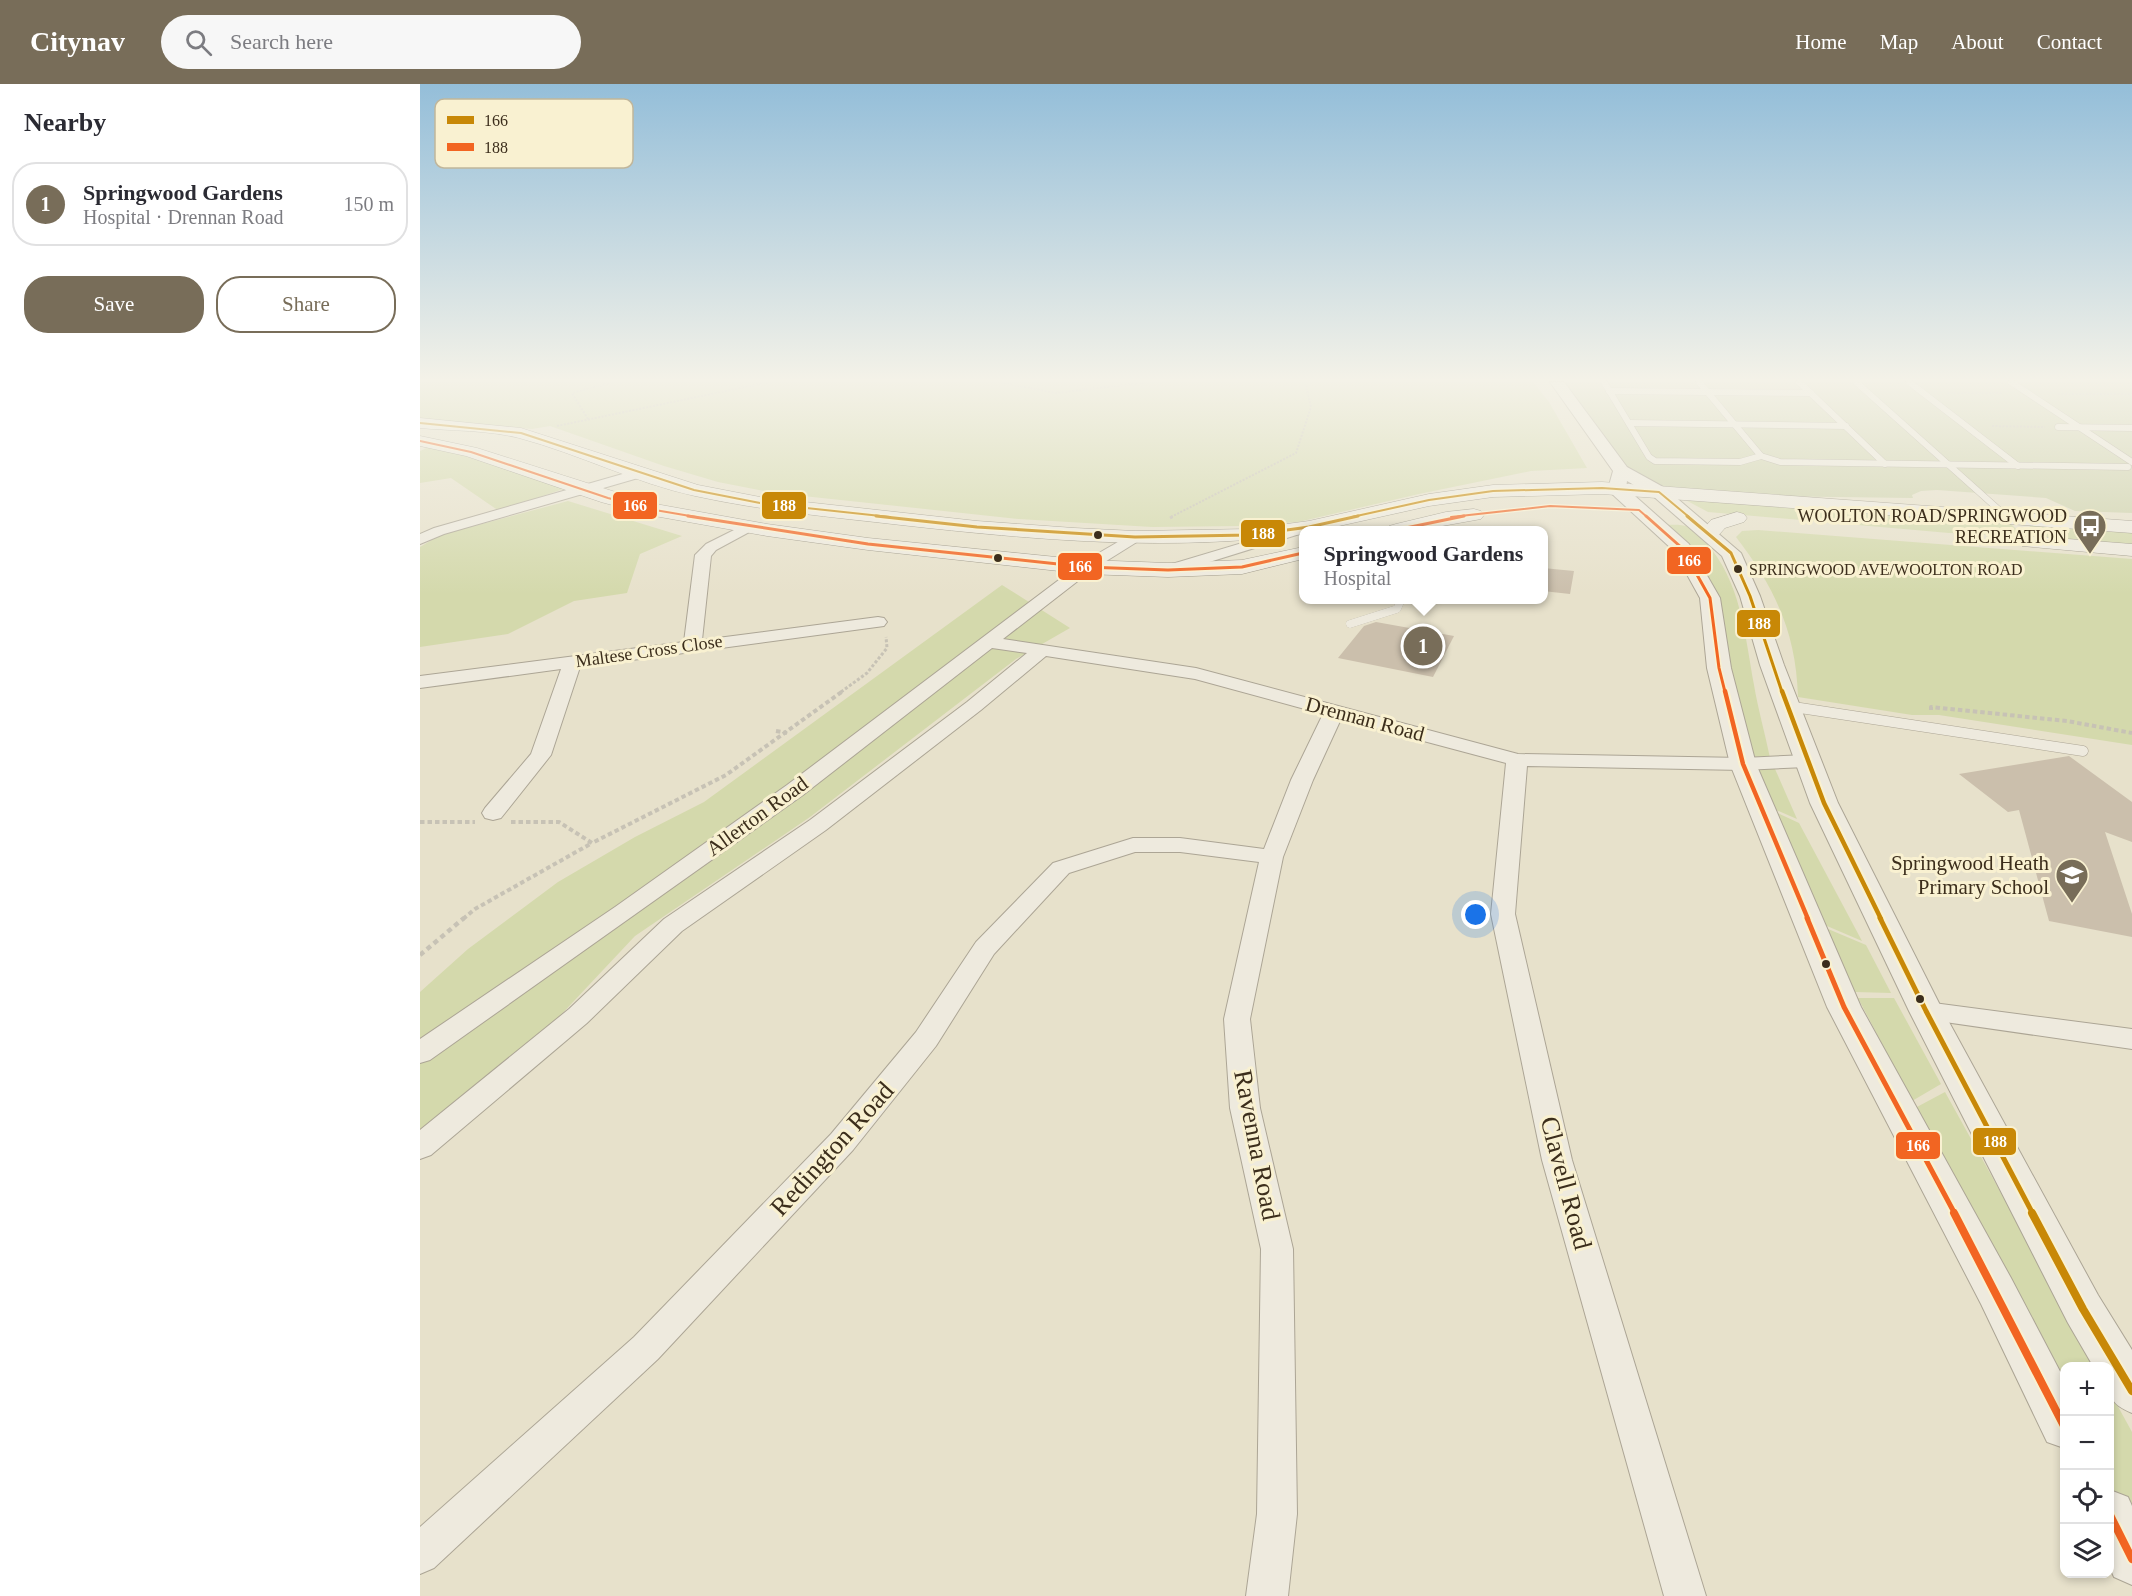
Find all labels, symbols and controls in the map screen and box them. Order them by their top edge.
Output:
search box [161,15,581,69]
text: Citynav [30,26,125,57]
icon: search [182,26,215,59]
text: Search here [230,29,333,54]
text: Home [1795,30,1847,54]
text: Map [1880,30,1918,54]
text: About [1951,30,2004,54]
text: Contact [2037,30,2102,54]
legend [435,99,633,168]
text: Nearby [24,108,106,137]
text: 166 [484,112,508,129]
text: 188 [484,139,508,156]
text: Springwood Gardens [83,180,283,205]
text: 1 [41,193,51,215]
text: 150 m [343,193,394,215]
text: Hospital · Drennan Road [83,206,284,228]
button: Save [24,276,204,333]
button: Share [216,276,396,333]
line badge: 166 [612,491,658,520]
line badge: 188 [761,491,807,520]
text: 166 [623,497,647,514]
text: 188 [772,497,796,514]
place label: WOOLTON ROAD/SPRINGWOOD RECREATION [1797,506,2067,547]
bus stop icon: WOOLTON ROAD/SPRINGWOOD RECREATION [2072,508,2108,555]
line badge: 188 [1240,519,1286,548]
text: 188 [1251,525,1275,542]
popup [1299,526,1548,604]
unlabelled marker [1092,529,1104,541]
text: Springwood Gardens [1324,541,1523,566]
line badge: 166 [1666,546,1712,575]
unlabelled marker [992,552,1004,564]
line badge: 166 [1057,552,1103,581]
text: 166 [1677,552,1701,569]
text: 166 [1068,558,1092,575]
place label: SPRINGWOOD AVE/WOOLTON ROAD [1749,561,2023,578]
marker: SPRINGWOOD AVE/WOOLTON ROAD [1732,563,1744,575]
text: Hospital [1324,567,1391,589]
line badge: 188 [1736,609,1781,638]
text: 188 [1747,615,1771,632]
pin: 1 [1404,624,1442,668]
street label: Maltese Cross Close [574,631,724,671]
street label: Drennan Road [1303,692,1427,746]
street label: Allerton Road [702,771,813,861]
place label: Springwood Heath Primary School [1891,851,2049,899]
school or university icon: Springwood Heath Primary School [2054,857,2090,904]
your location [1461,900,1490,929]
unlabelled marker [1820,958,1832,970]
unlabelled marker [1914,993,1926,1005]
street label: Ravenna Road [1228,1067,1286,1223]
street label: Redington Road [764,1076,900,1222]
street label: Clavell Road [1534,1113,1598,1253]
line badge: 188 [1972,1127,2017,1156]
line badge: 166 [1895,1131,1941,1160]
text: 188 [1983,1133,2007,1150]
text: 166 [1906,1137,1930,1154]
map controls [2060,1362,2114,1578]
button: + [2060,1362,2114,1416]
button: − [2060,1416,2114,1470]
button: locate [2060,1470,2114,1524]
button: layers [2060,1524,2114,1578]

